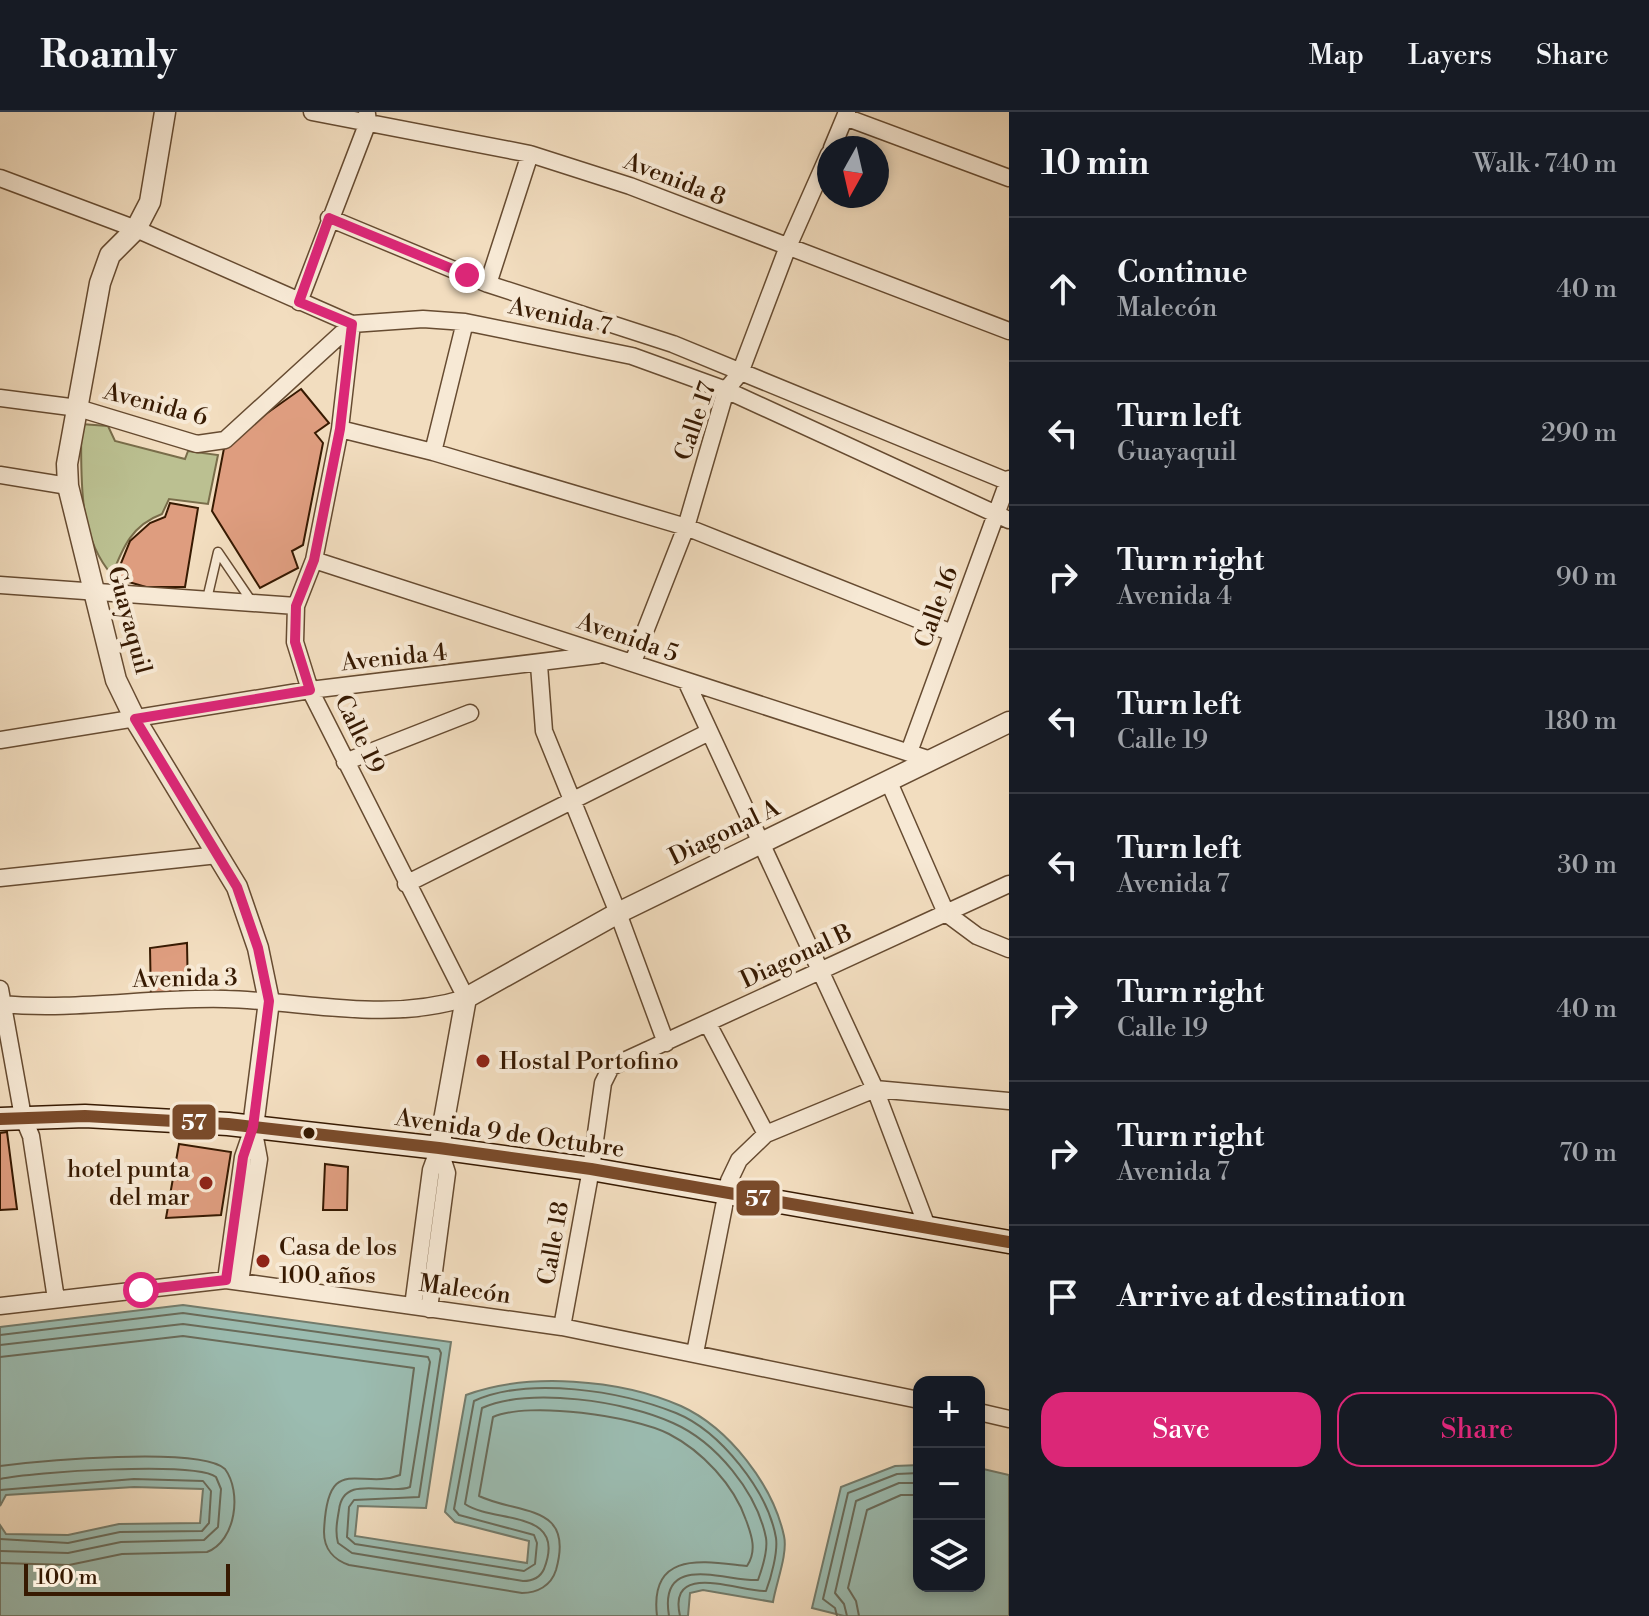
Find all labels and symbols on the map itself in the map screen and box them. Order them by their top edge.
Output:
north arrow [817,136,889,208]
street label: Avenida 8 [619,146,730,213]
route end [449,257,485,293]
street label: Avenida 7 [505,291,614,342]
street label: Avenida 6 [99,376,211,433]
street label: Calle 17 [669,378,723,465]
street label: Guayaquil [100,563,158,678]
street label: Calle 16 [908,563,965,652]
street label: Avenida 5 [572,606,682,669]
street label: Avenida 4 [339,638,448,679]
street label: Calle 19 [327,690,391,779]
street label: Diagonal A [664,793,785,873]
street label: Diagonal B [736,918,857,996]
street label: Avenida 3 [131,963,238,995]
place label: Hostal Portofino [499,1047,679,1077]
marker: Hostal Portofino [474,1052,492,1070]
line badge: 57 [171,1103,217,1141]
street label: Avenida 9 de Octubre [392,1103,626,1165]
text: 57 [181,1110,207,1137]
unlabelled marker [301,1125,317,1141]
place label: hotel punta del mar [67,1155,191,1213]
marker: hotel punta del mar [197,1174,215,1192]
line badge: 57 [735,1179,781,1217]
text: 57 [745,1186,771,1213]
street label: Calle 18 [532,1199,576,1287]
place label: Casa de los 100 años [279,1233,397,1291]
marker: Casa de los 100 años [254,1252,272,1270]
street label: Malecón [417,1269,513,1311]
route start [123,1272,159,1308]
scale bar [24,1560,230,1596]

